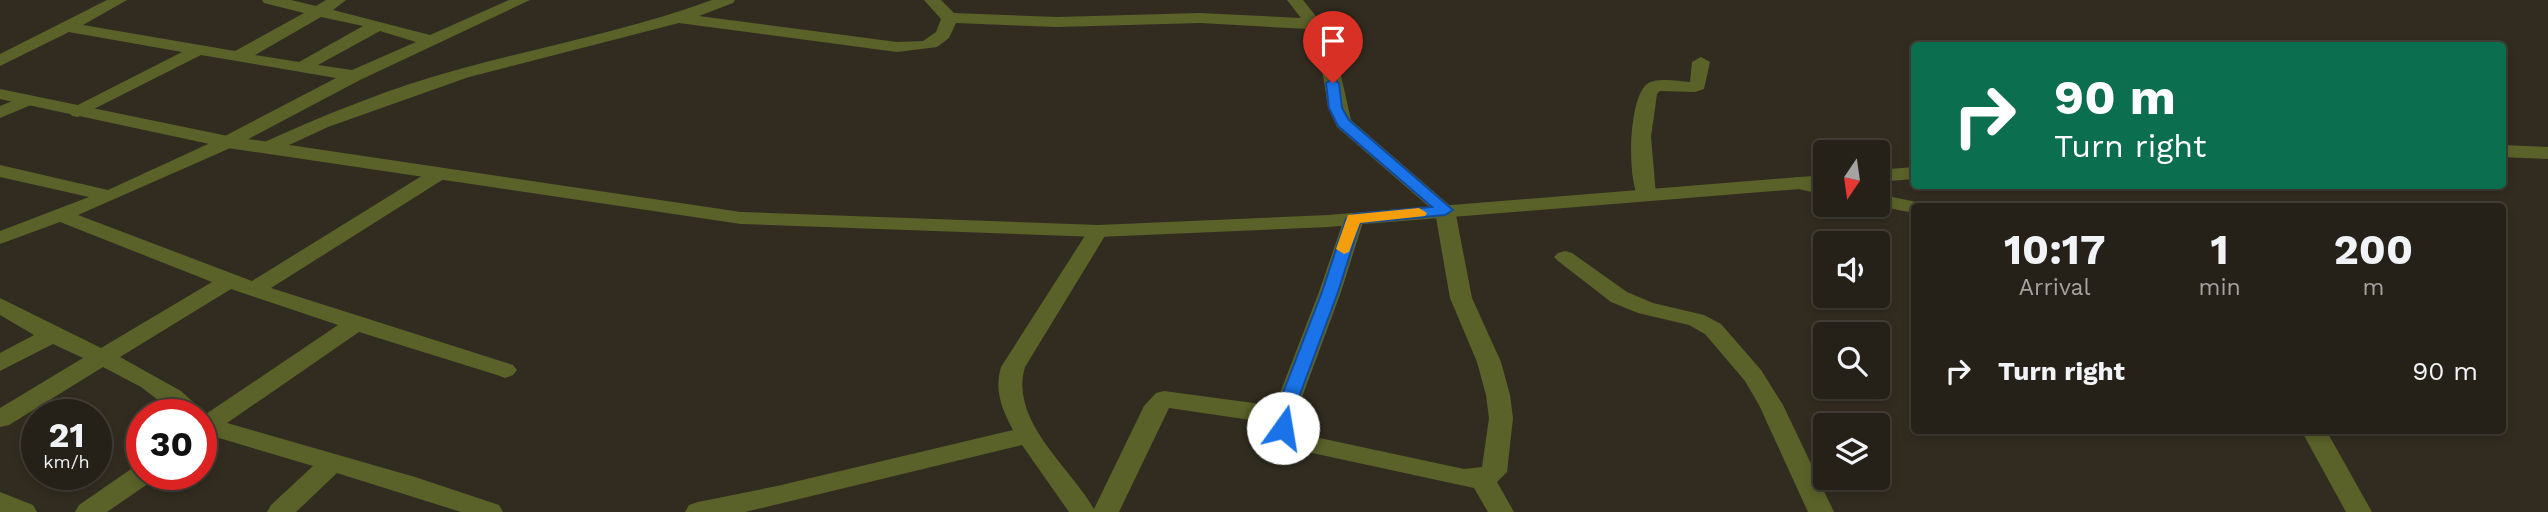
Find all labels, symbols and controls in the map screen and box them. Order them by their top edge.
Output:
pin [1303,11,1363,83]
icon: arrive [1314,22,1352,60]
text: 90 m [2054,68,2176,126]
icon: right [1939,70,2030,161]
text: Turn right [2054,127,2206,165]
north arrow [1813,140,1890,217]
map controls [1813,140,1890,490]
text: 10:17 [2004,225,2106,274]
text: 1 [2211,225,2229,274]
text: 200 [2334,225,2413,274]
button: sound [1813,231,1890,308]
text: Arrival [2019,274,2091,301]
text: min [2199,274,2241,301]
text: m [2362,274,2384,301]
button: search [1813,322,1890,399]
icon: right [1939,352,1977,390]
text: Turn right [1998,356,2125,386]
text: 90 m [2412,356,2478,386]
position arrow [1246,391,1320,465]
speed limit sign: 30 [126,399,217,490]
button: layers [1813,413,1890,490]
text: 21 [49,414,84,456]
text: km/h [43,451,90,472]

